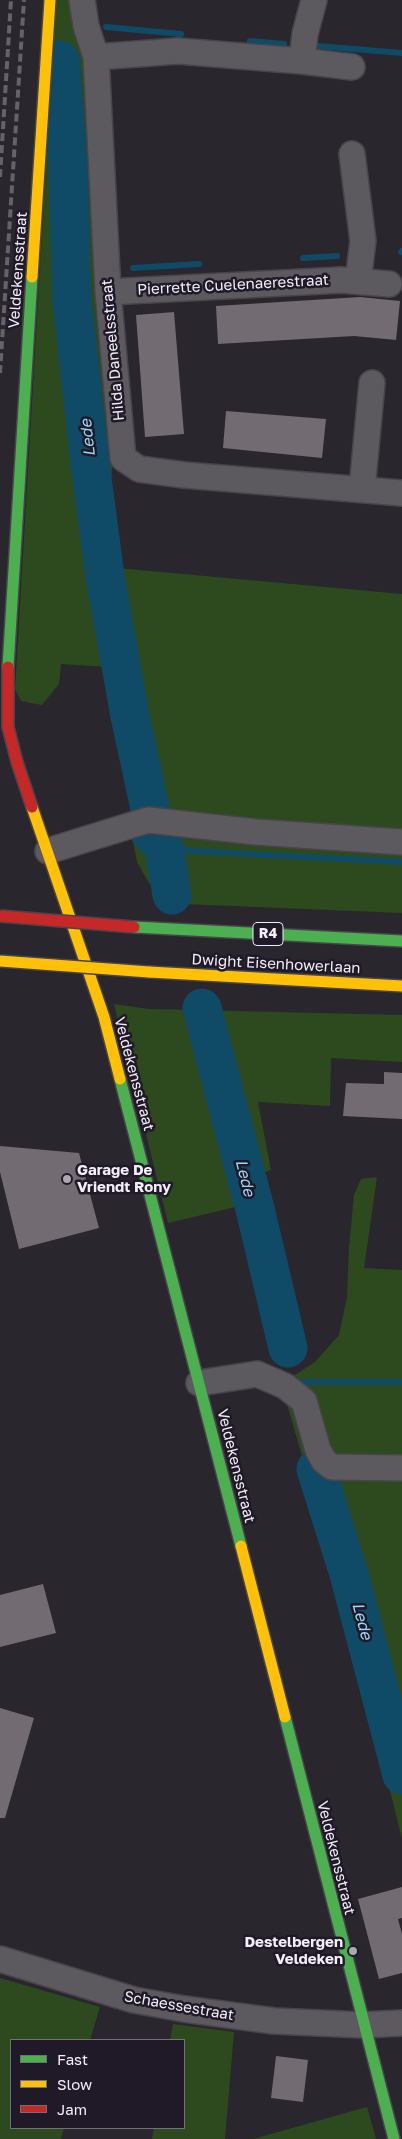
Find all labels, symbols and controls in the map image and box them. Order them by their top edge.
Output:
street label: Veldekensstraat [5,211,31,329]
street label: Pierrette Cuelenaerestraat [137,271,329,299]
street label: Hilda Daneelsstraat [98,278,128,422]
water label: Lede [77,418,99,458]
road number: R4 [253,922,283,946]
street label: Dwight Eisenhowerlaan [191,951,361,977]
street label: Veldekensstraat [110,1015,158,1133]
water label: Lede [231,1158,259,1198]
place label: Garage De Vriendt Rony [77,1161,171,1196]
marker: Garage De Vriendt Rony [61,1173,73,1185]
street label: Veldekensstraat [213,1407,259,1525]
water label: Lede [348,1600,376,1642]
street label: Veldekensstraat [313,1799,359,1917]
place label: Destelbergen Veldeken [244,1933,343,1968]
marker: Destelbergen Veldeken [347,1945,359,1957]
street label: Schaessestraat [123,1987,235,2025]
legend [10,2039,185,2129]
text: Fast [57,2050,88,2068]
text: Slow [57,2075,92,2093]
text: Jam [57,2100,87,2118]

